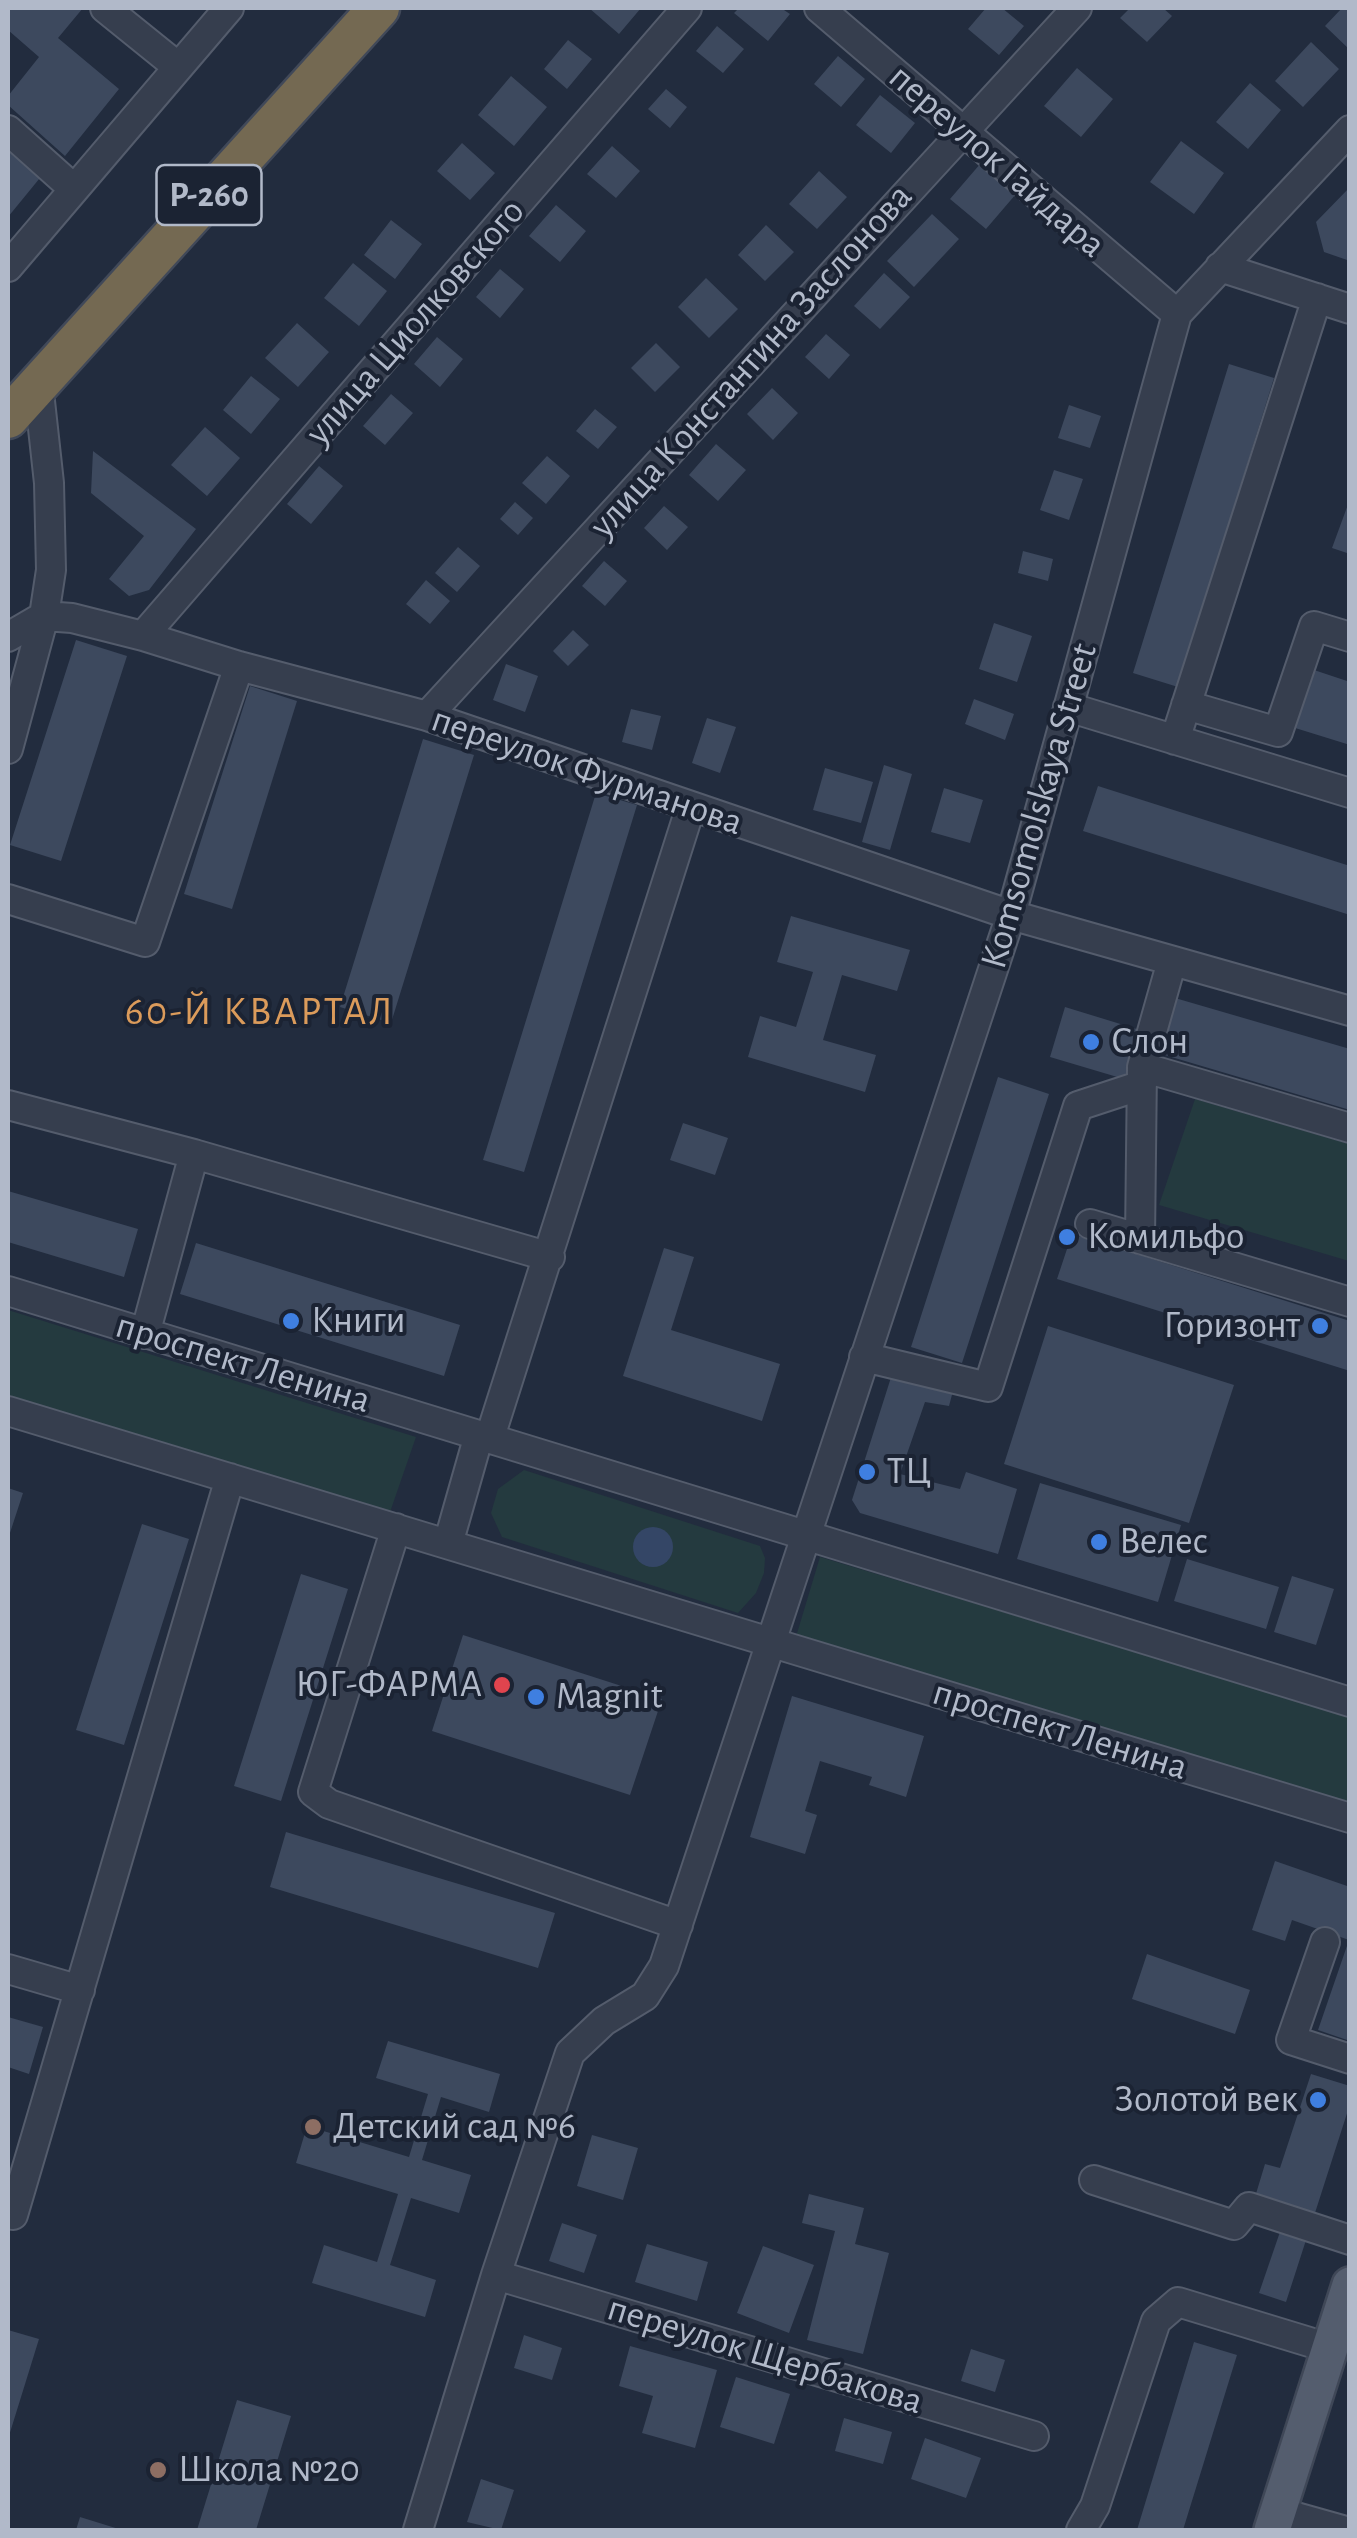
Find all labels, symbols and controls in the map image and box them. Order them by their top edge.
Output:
street label: переулок Гайдара [879,54,1115,268]
road number: Р-260 [156,165,262,225]
street label: улица Константина Заслонова [580,175,922,547]
street label: улица Циолковского [296,190,534,454]
street label: Komsomolskaya Street [971,638,1107,974]
street label: переулок Фурманова [425,696,749,846]
district label: 60-Й КВАРТАЛ [125,988,395,1036]
place label: Слон [1111,1019,1188,1065]
marker: Слон [1080,1031,1102,1053]
place label: Комильфо [1087,1214,1244,1260]
marker: Комильфо [1056,1226,1078,1248]
place label: Книги [311,1298,406,1344]
street label: проспект Ленина [110,1303,376,1423]
place label: Горизонт [1163,1303,1300,1349]
marker: Книги [280,1310,302,1332]
marker: Горизонт [1309,1315,1331,1337]
place label: ТЦ [887,1449,931,1495]
marker: ТЦ [856,1461,878,1483]
place label: Велес [1119,1519,1208,1565]
marker: Велес [1088,1531,1110,1553]
place label: ЮГ-ФАРМА [295,1662,482,1708]
street label: проспект Ленина [927,1670,1193,1790]
marker: ЮГ-ФАРМА [491,1674,513,1696]
place label: Magnit [556,1674,663,1720]
marker: Magnit [525,1686,547,1708]
place label: Золотой век [1114,2077,1298,2123]
marker: Золотой век [1307,2089,1329,2111]
place label: Детский сад №6 [333,2104,576,2150]
marker: Детский сад №6 [302,2116,324,2138]
street label: переулок Щербакова [602,2285,928,2425]
place label: Школа №20 [178,2447,360,2493]
marker: Школа №20 [147,2459,169,2481]

